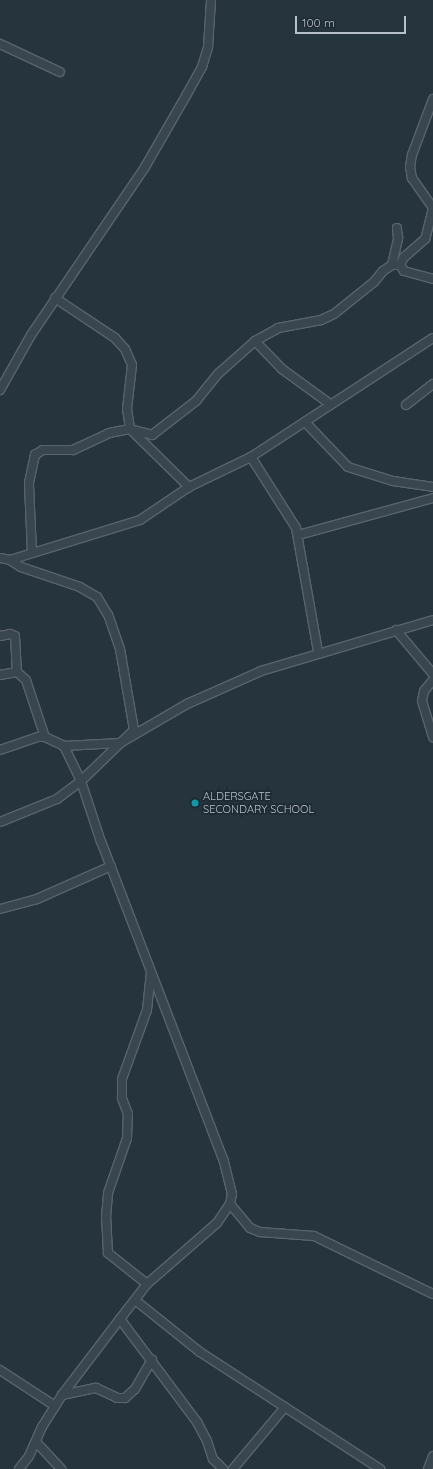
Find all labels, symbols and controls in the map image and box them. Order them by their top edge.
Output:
scale bar [297,8,408,34]
text: 100 m [302,15,335,30]
place label: ALDERSGATE SECONDARY SCHOOL [203,790,314,816]
marker: ALDERSGATE SECONDARY SCHOOL [190,798,200,808]

